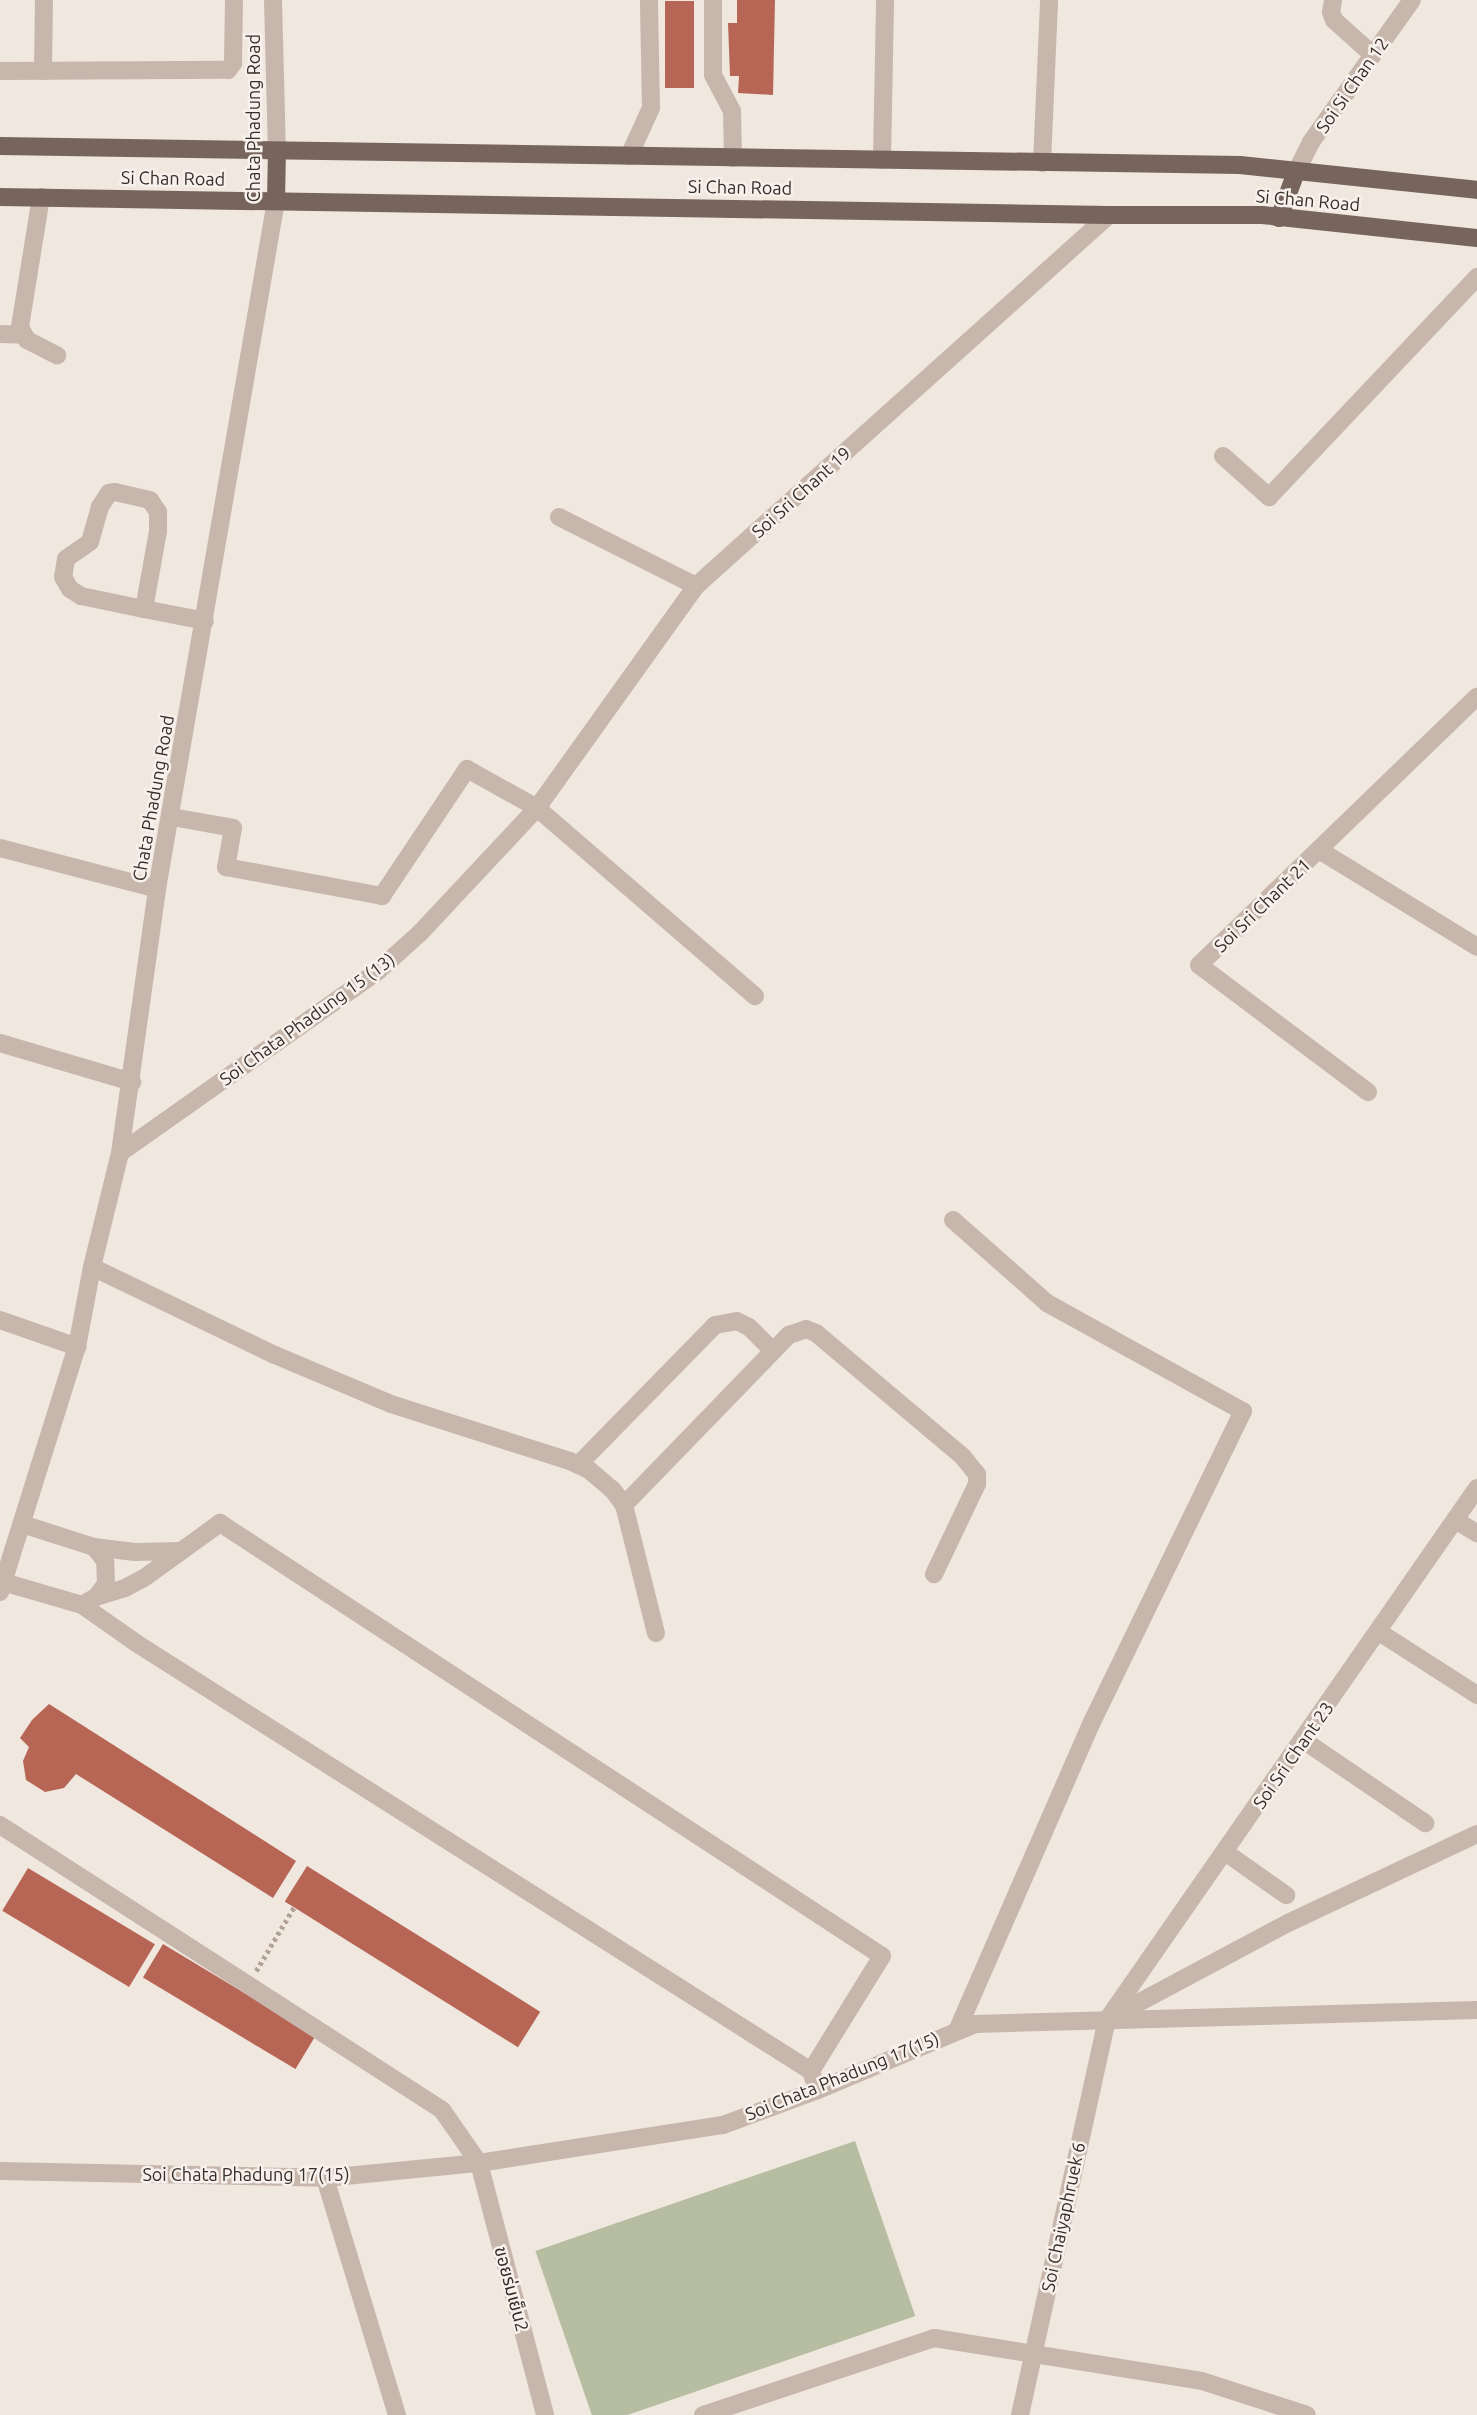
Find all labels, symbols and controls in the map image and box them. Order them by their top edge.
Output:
street label: Soi Si Chan 12 [1311,33,1393,137]
street label: Chata Phadung Road [242,34,264,202]
street label: Si Chan Road [121,166,225,190]
street label: Si Chan Road [688,175,792,199]
street label: Si Chan Road [1255,185,1361,215]
street label: Soi Sri Chant 19 [747,442,855,542]
street label: Chata Phadung Road [128,713,178,883]
street label: Soi Sri Chant 21 [1209,854,1315,956]
street label: Soi Chata Phadung 15 (13) [215,948,399,1090]
street label: Soi Sri Chant 23 [1248,1697,1338,1813]
street label: Soi Chata Phadung 17(15) [742,2027,942,2125]
street label: Soi Chaiyaphruek 6 [1037,2140,1089,2294]
street label: Soi Chata Phadung 17(15) [142,2163,350,2185]
street label: ขอยร่มเย็น2 [490,2244,534,2334]

